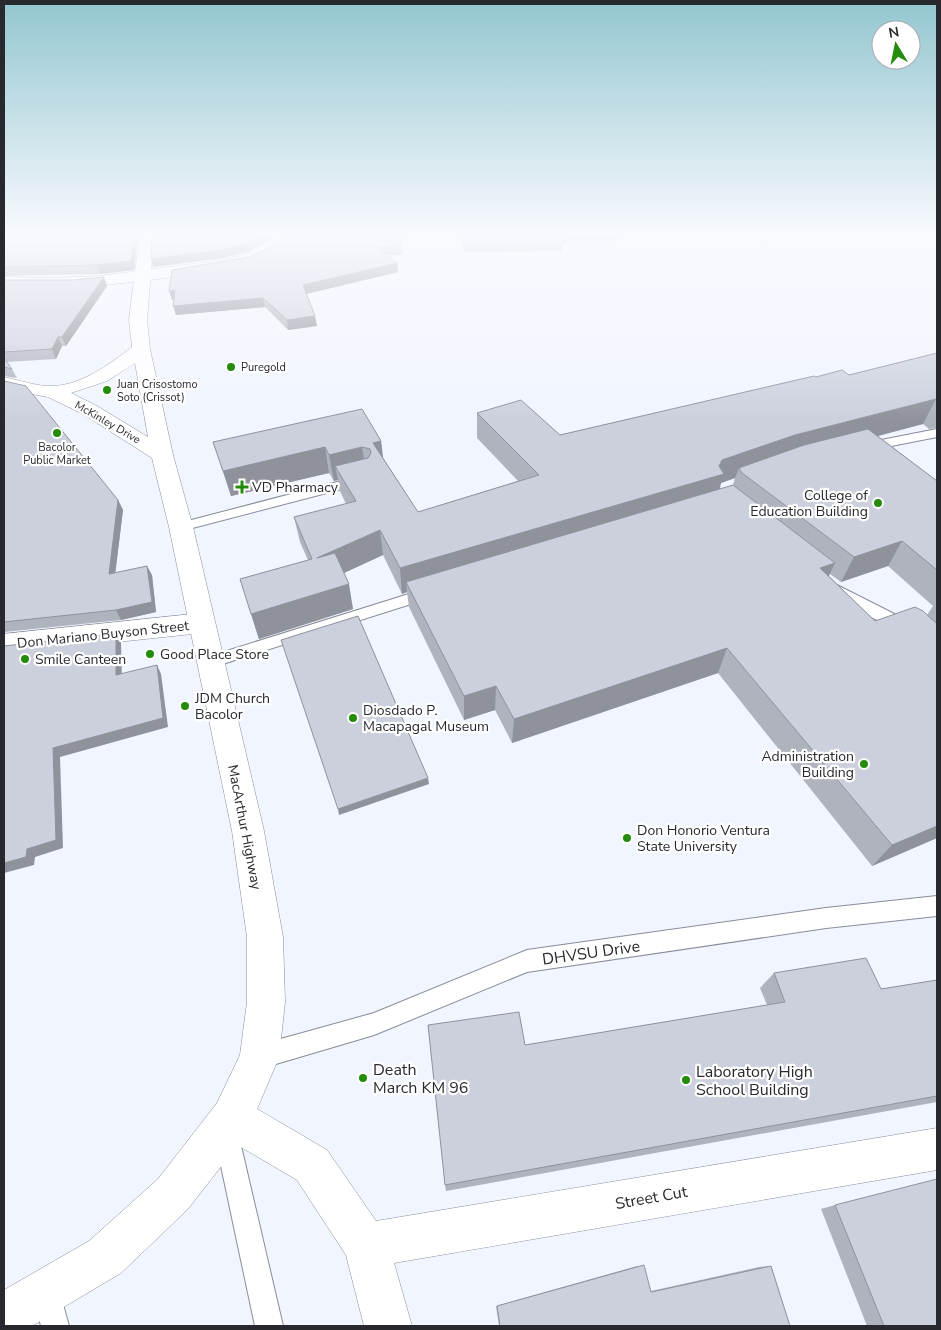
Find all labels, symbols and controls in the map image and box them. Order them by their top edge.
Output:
north arrow [871,20,921,70]
text: N [887,22,901,43]
place label: Puregold [241,360,286,375]
marker: Puregold [225,361,237,373]
place label: Juan Crisostomo Soto (Crissot) [116,377,198,405]
marker: Juan Crisostomo Soto (Crissot) [101,384,113,396]
street label: McKinley Drive [72,398,144,447]
marker: Bacolor Public Market [51,427,63,439]
place label: Bacolor Public Market [23,440,91,468]
place label: VD Pharmacy [251,478,339,497]
marker: VD Pharmacy [236,481,248,493]
place label: College of Education Building [750,486,868,521]
marker: College of Education Building [872,497,884,509]
street label: Don Mariano Buyson Street [16,616,190,653]
place label: Good Place Store [160,645,269,664]
marker: Good Place Store [144,648,156,660]
place label: Smile Canteen [35,650,126,669]
marker: Smile Canteen [19,653,31,665]
place label: JDM Church Bacolor [194,689,270,724]
marker: JDM Church Bacolor [179,700,191,712]
place label: Diosdado P. Macapagal Museum [363,701,489,736]
marker: Diosdado P. Macapagal Museum [347,712,359,724]
place label: Administration Building [761,747,854,782]
marker: Administration Building [858,758,870,770]
street label: MacArthur Highway [223,763,266,892]
place label: Don Honorio Ventura State University [637,821,770,856]
marker: Don Honorio Ventura State University [621,832,633,844]
street label: DHVSU Drive [541,935,641,971]
place label: Death March KM 96 [373,1059,468,1099]
place label: Laboratory High School Building [696,1061,813,1101]
marker: Death March KM 96 [357,1072,369,1084]
marker: Laboratory High School Building [680,1074,692,1086]
street label: Street Cut [613,1181,689,1215]

